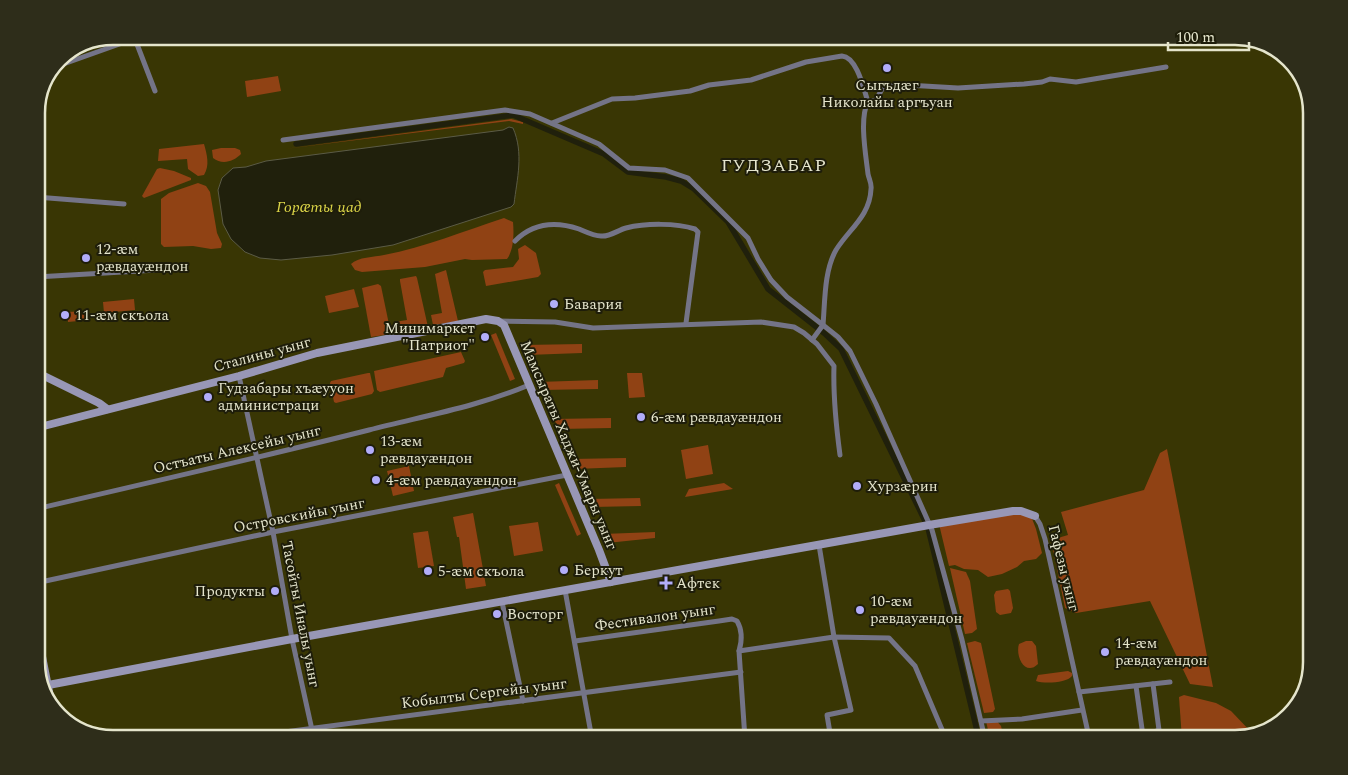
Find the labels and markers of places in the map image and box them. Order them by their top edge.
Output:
marker: Сыгъдæг Николайы аргъуан [881,62,893,74]
place label: Сыгъдæг Николайы аргъуан [821,74,953,114]
place label: 12-æм рӕвдауӕндон [96,238,189,278]
marker: 12-æм рӕвдауӕндон [80,252,92,264]
place label: Бавария [564,293,622,316]
marker: Бавария [548,298,560,310]
place label: 11-æм скъола [75,304,169,327]
marker: 11-æм скъола [59,309,71,321]
place label: Минимаркет "Патриот" [385,317,475,357]
marker: Минимаркет "Патриот" [479,331,491,343]
place label: Гудзабары хъæууон администраци [218,377,354,417]
marker: Гудзабары хъæууон администраци [202,391,214,403]
place label: 6-æм рӕвдауӕндон [651,406,782,429]
marker: 6-æм рӕвдауӕндон [635,411,647,423]
place label: 13-æм рӕвдауӕндон [380,430,473,470]
marker: 13-æм рӕвдауӕндон [364,444,376,456]
place label: 4-æм рӕвдауӕндон [386,469,517,492]
marker: 4-æм рӕвдауӕндон [370,474,382,486]
place label: Хурзæрин [867,475,938,498]
marker: Хурзæрин [851,480,863,492]
place label: Беркут [574,559,623,582]
place label: 5-æм скъола [438,560,525,583]
marker: Беркут [558,564,570,576]
marker: 5-æм скъола [422,565,434,577]
place label: Афтек [676,572,720,595]
marker: Афтек [660,577,672,589]
place label: Продукты [195,580,265,603]
marker: Продукты [269,585,281,597]
place label: 10-æм рӕвдауӕндон [870,590,963,630]
place label: Восторг [507,603,563,626]
marker: 10-æм рӕвдауӕндон [854,604,866,616]
marker: Восторг [491,608,503,620]
place label: 14-æм рӕвдауӕндон [1115,632,1208,672]
marker: 14-æм рӕвдауӕндон [1099,646,1111,658]

